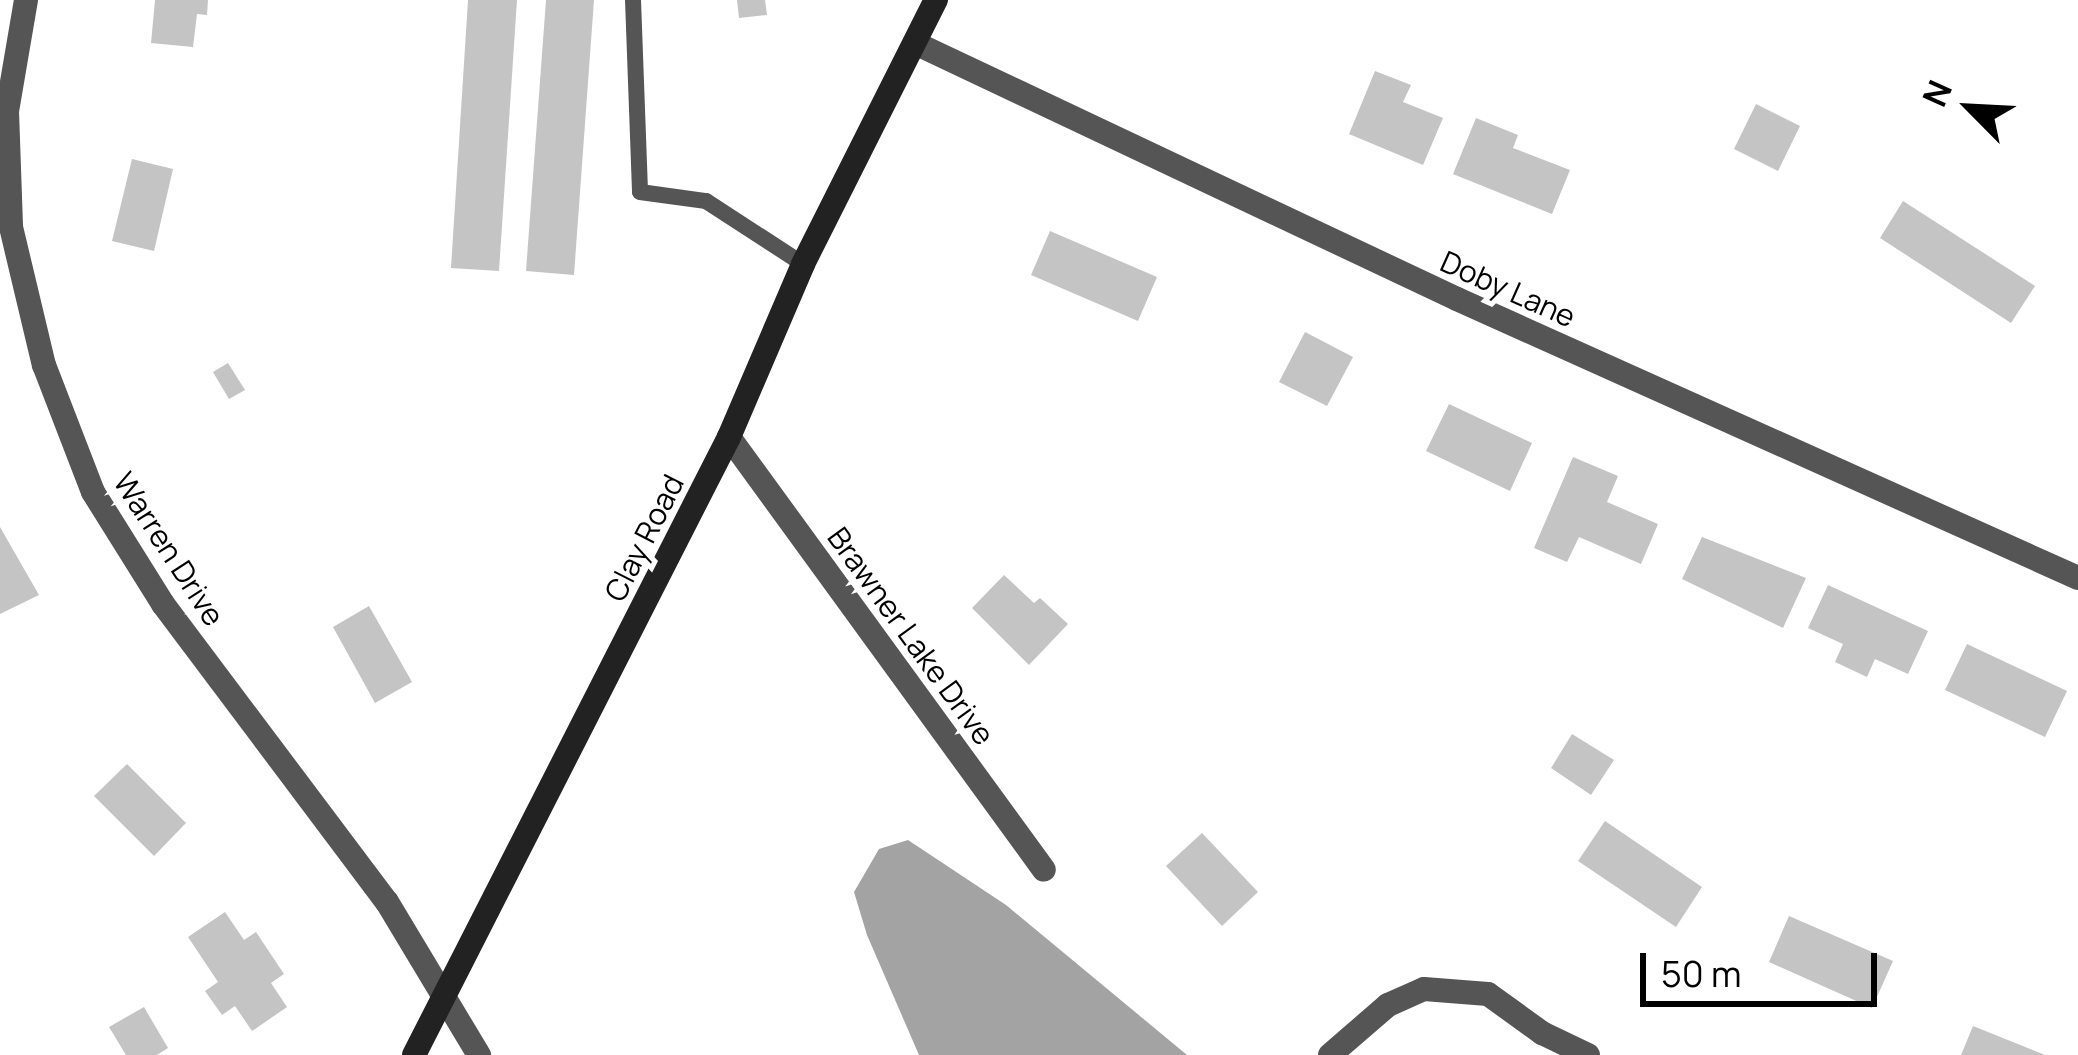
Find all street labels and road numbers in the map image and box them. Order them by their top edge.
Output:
street label: Doby Lane [1435,243,1581,335]
street label: Warren Drive [106,465,232,633]
street label: Clay Road [597,469,691,607]
street label: Brawner Lake Drive [820,520,1002,752]

